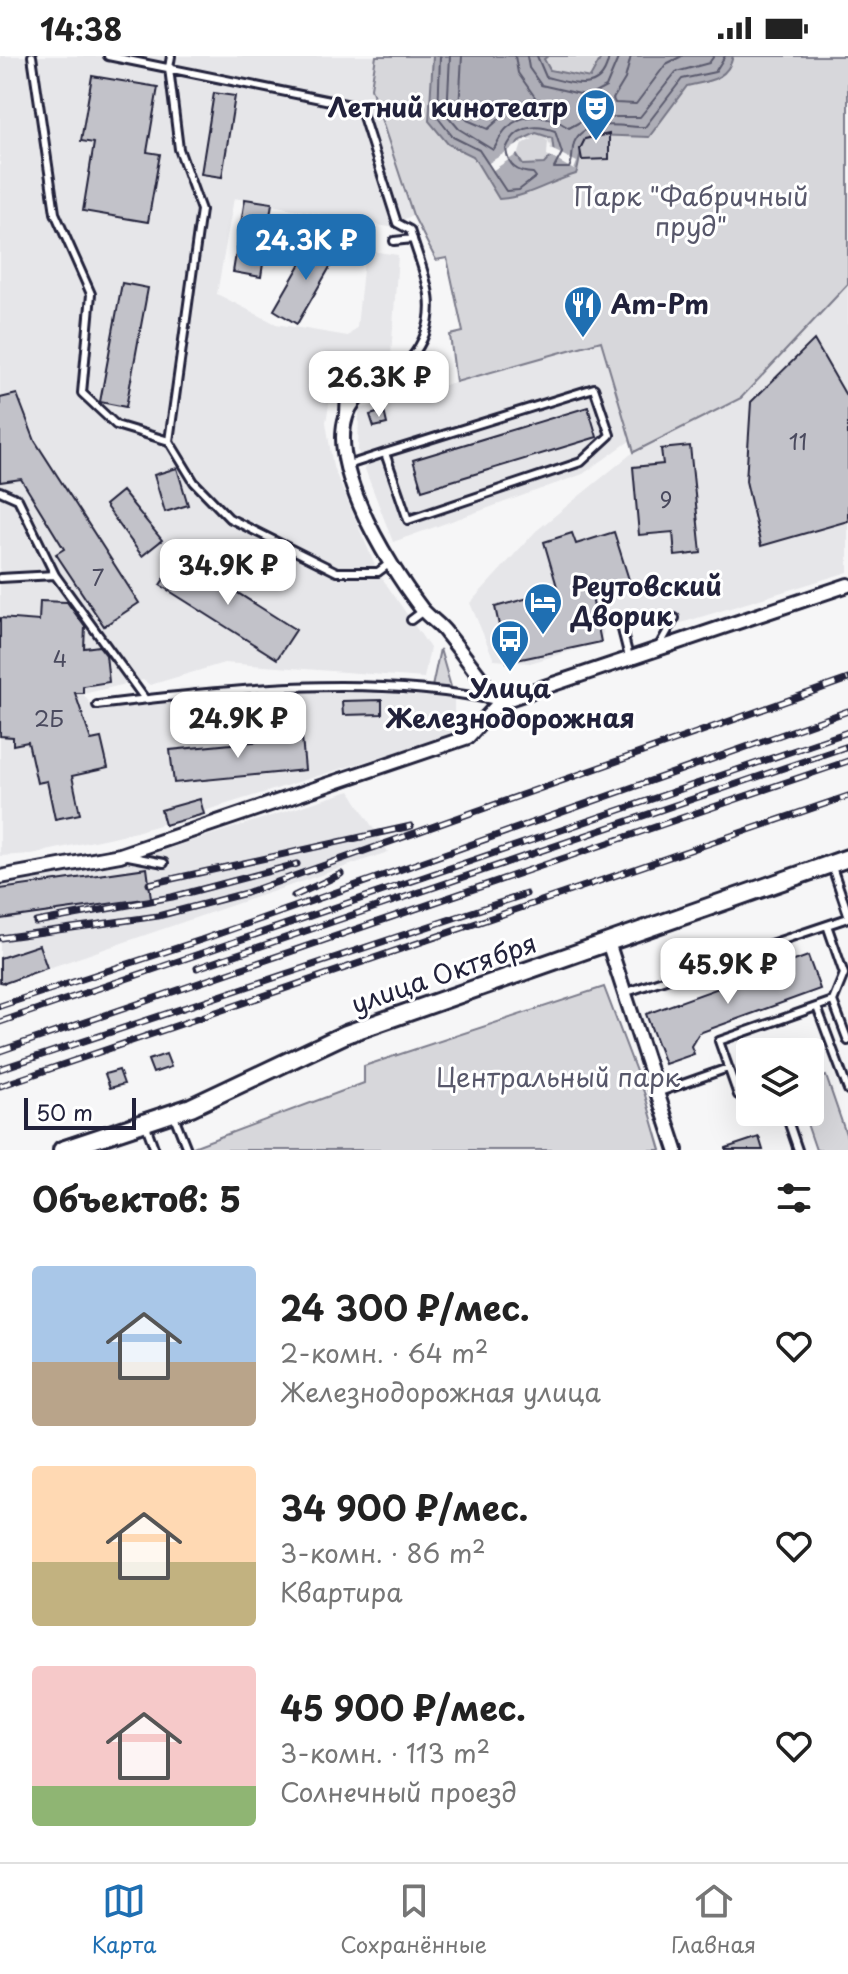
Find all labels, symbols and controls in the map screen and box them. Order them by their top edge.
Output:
text: 14:38 [40,6,122,51]
place label: Летний кинотеатр [328,87,568,126]
theatre icon: Летний кинотеатр [575,87,617,142]
park label: Парк "Фабричный пруд" [574,176,808,245]
pin: 24.3K ₽ [232,214,380,282]
text: 24.3K ₽ [255,220,357,259]
restaurant icon: Am-Pm [562,284,604,339]
place label: Am-Pm [611,284,709,323]
pin: 26.3K ₽ [305,351,453,419]
text: 26.3K ₽ [327,357,431,396]
house number: 11 [789,424,807,457]
house number: 9 [660,482,672,515]
pin: 34.9K ₽ [154,539,302,607]
text: 34.9K ₽ [178,545,278,584]
house number: 7 [92,560,104,593]
place label: Реутовский Дворик [570,566,722,635]
hotel icon: Реутовский Дворик [522,581,564,636]
bus stop icon: Улица Железнодорожная [489,618,531,673]
house number: 4 [53,641,67,674]
place label: Улица Железнодорожная [385,668,635,737]
pin: 24.9K ₽ [164,692,312,760]
text: 24.9K ₽ [188,698,288,737]
house number: 2Б [34,701,64,734]
street label: улица Октября [345,923,542,1023]
pin: 45.9K ₽ [654,938,802,1006]
text: 45.9K ₽ [678,944,778,983]
map controls [736,1038,824,1126]
button: layers [736,1038,824,1126]
park label: Центральный парк [436,1057,681,1096]
scale bar [24,1094,136,1130]
text: 50 m [36,1095,93,1128]
text: Объектов: 5 [32,1172,241,1224]
icon: filters [772,1176,816,1220]
text: 24 300 ₽/мес. [280,1281,530,1333]
icon: home [96,1298,192,1394]
icon: heart [772,1324,816,1368]
text: 2-комн. · 64 m² [280,1333,488,1372]
text: Железнодорожная улица [280,1372,601,1411]
text: 34 900 ₽/мес. [280,1481,528,1533]
icon: home [96,1498,192,1594]
icon: heart [772,1524,816,1568]
text: 3-комн. · 86 m² [280,1533,486,1572]
text: Квартира [280,1572,403,1611]
text: 45 900 ₽/мес. [280,1681,526,1733]
icon: home [96,1698,192,1794]
icon: heart [772,1724,816,1768]
text: 3-комн. · 113 m² [280,1733,490,1772]
text: Солнечный проезд [280,1772,517,1811]
tab: Карта [92,1879,156,1960]
tab: Сохранённые [340,1879,487,1960]
tab: Главная [671,1879,756,1960]

